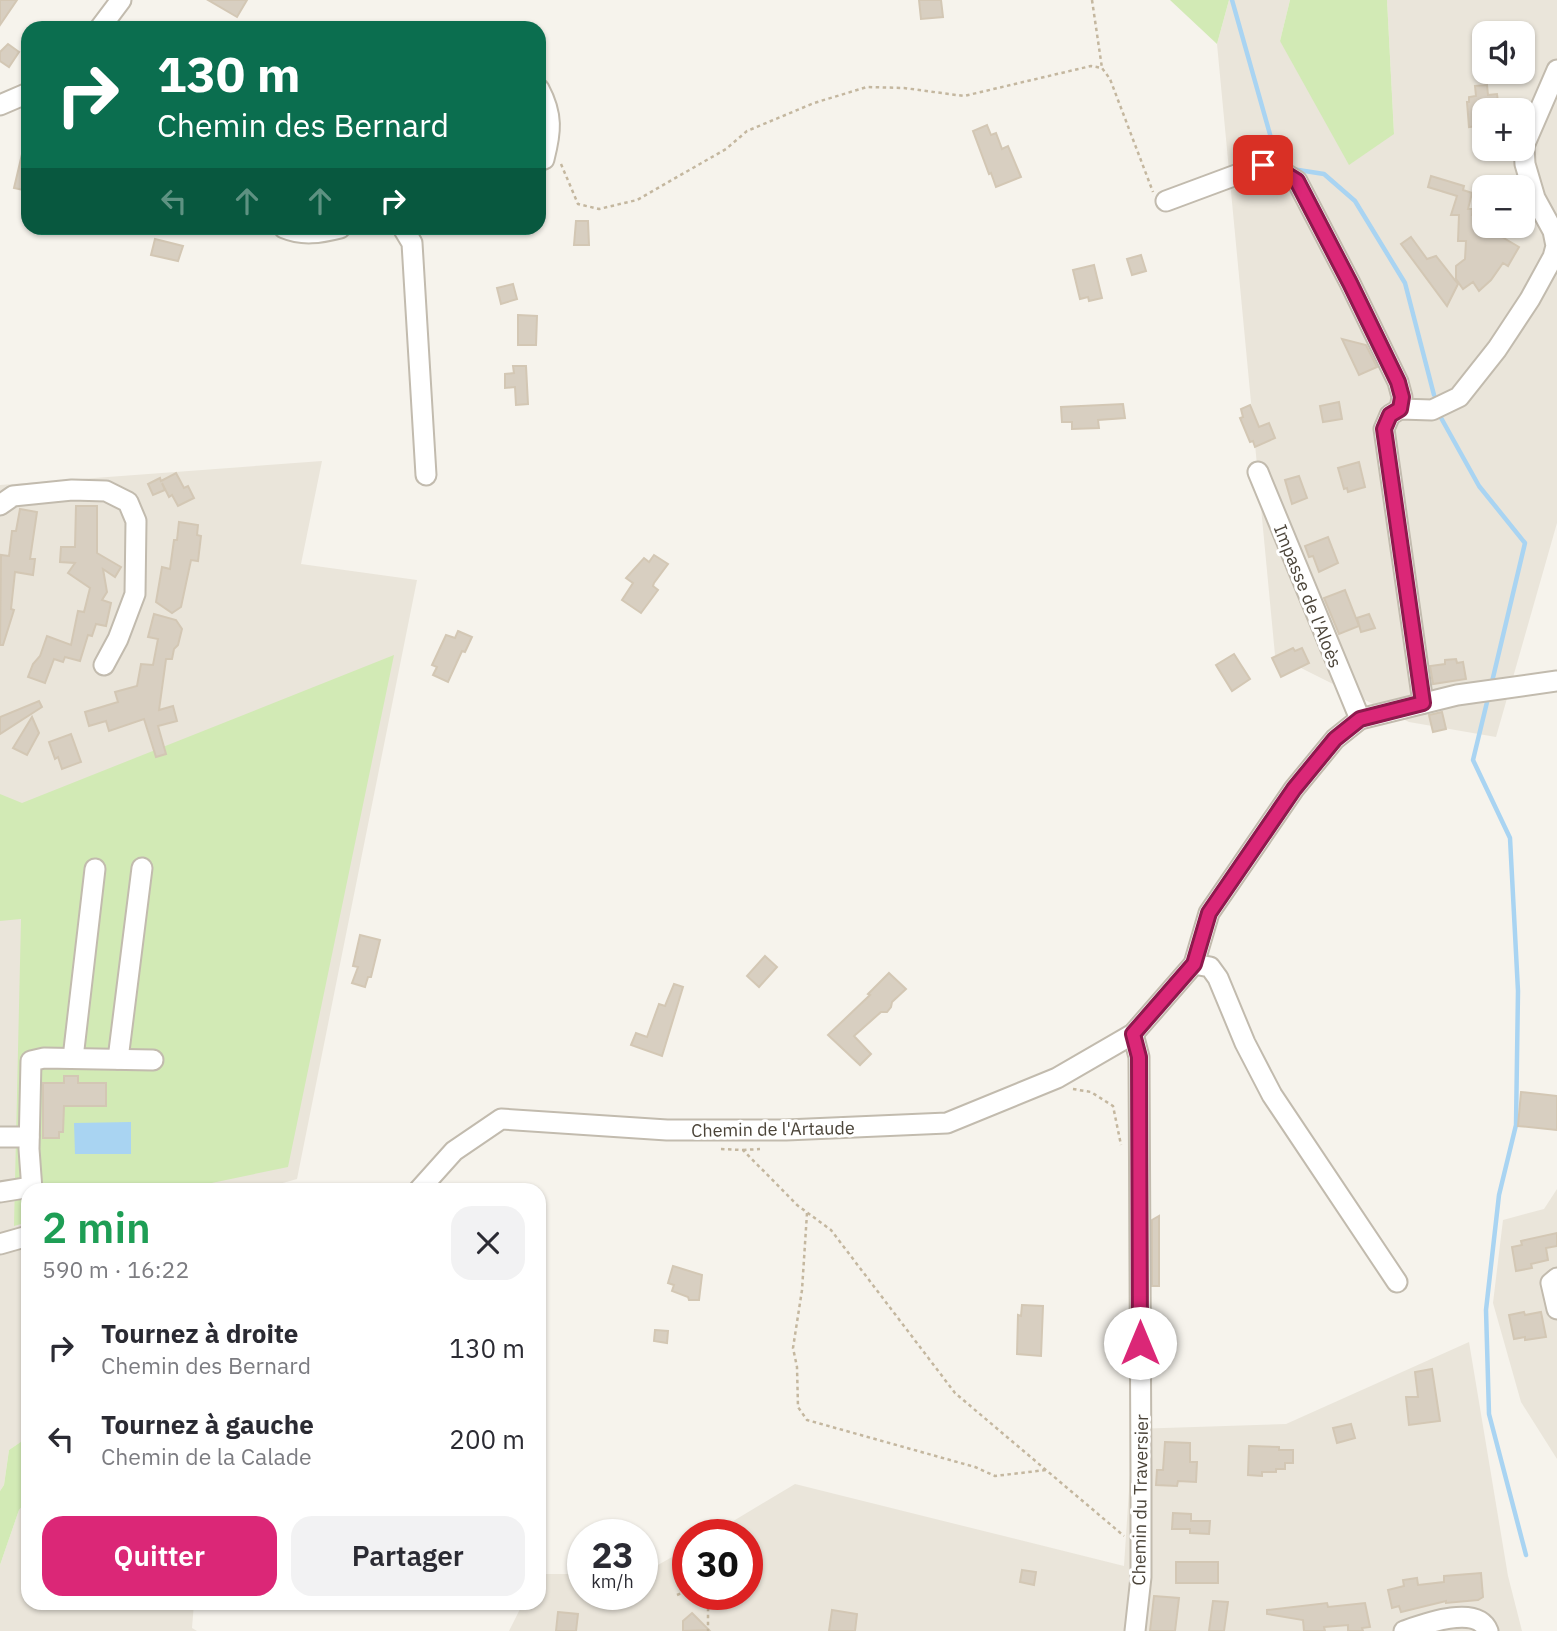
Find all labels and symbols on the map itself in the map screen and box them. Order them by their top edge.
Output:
pin [1233,135,1293,195]
street label: Impasse de l'Aloès [1269,521,1347,671]
street label: Chemin de l'Artaude [691,1116,855,1142]
position arrow [1103,1306,1177,1380]
street label: Chemin du Traversier [1127,1414,1153,1586]
speed limit sign: 30 [672,1519,763,1610]

